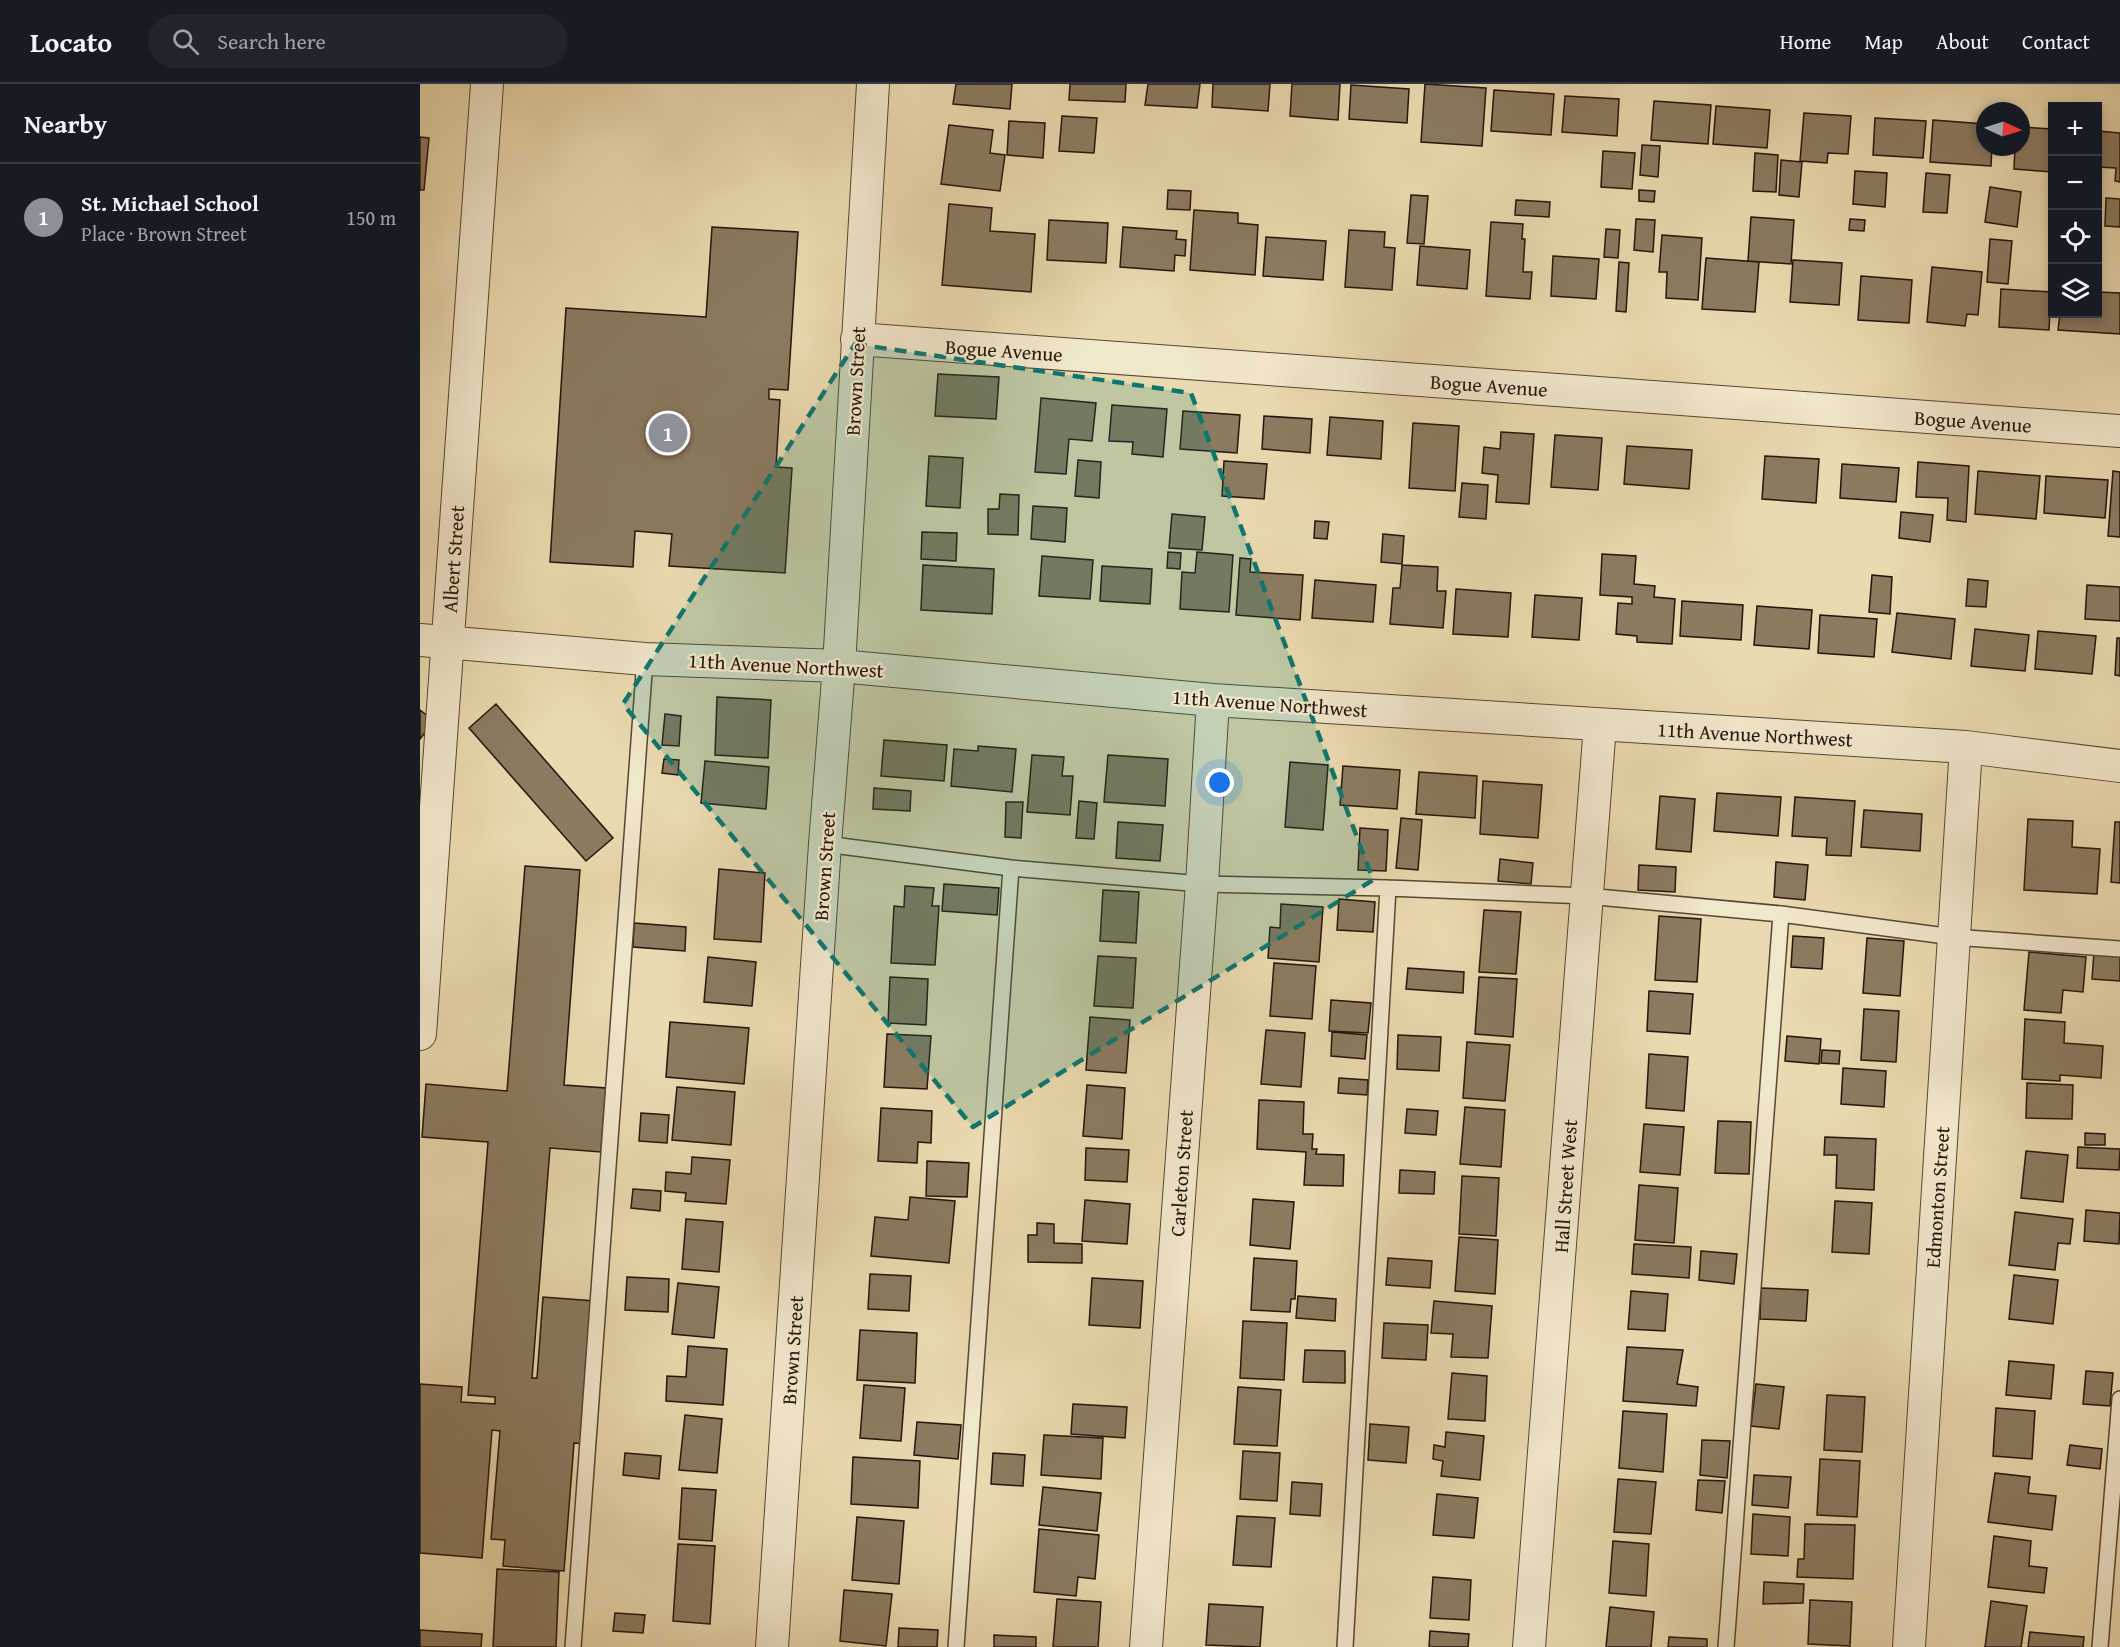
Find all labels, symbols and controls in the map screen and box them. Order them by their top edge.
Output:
search box [148,14,568,68]
text: Locato [30,21,112,62]
icon: search [169,25,202,58]
text: Search here [217,25,326,57]
text: Home [1780,26,1831,57]
text: Map [1864,26,1903,57]
text: About [1936,26,1989,57]
text: Contact [2022,26,2090,57]
north arrow [1976,102,2030,156]
map controls [2048,102,2102,318]
button: + [2048,102,2102,156]
text: Nearby [24,104,107,143]
button: − [2048,156,2102,210]
text: St. Michael School [81,187,259,219]
text: 1 [38,203,49,232]
text: 150 m [346,203,396,232]
button: locate [2048,210,2102,264]
text: Place · Brown Street [81,219,247,248]
button: layers [2048,264,2102,318]
street label: Brown Street [838,326,872,436]
street label: Bogue Avenue [944,331,1064,369]
street label: Bogue Avenue [1429,366,1549,404]
street label: Bogue Avenue [1913,402,2033,440]
pin: 1 [648,410,688,456]
street label: Albert Street [435,504,471,614]
street label: 11th Avenue Northwest [687,645,885,685]
street label: 11th Avenue Northwest [1171,682,1369,724]
street label: 11th Avenue Northwest [1656,714,1854,754]
your location [1205,768,1234,797]
street label: Brown Street [806,810,842,922]
street label: Carleton Street [1162,1109,1200,1237]
street label: Hall Street West [1546,1118,1584,1254]
street label: Edmonton Street [1918,1125,1956,1269]
street label: Brown Street [774,1294,810,1406]

